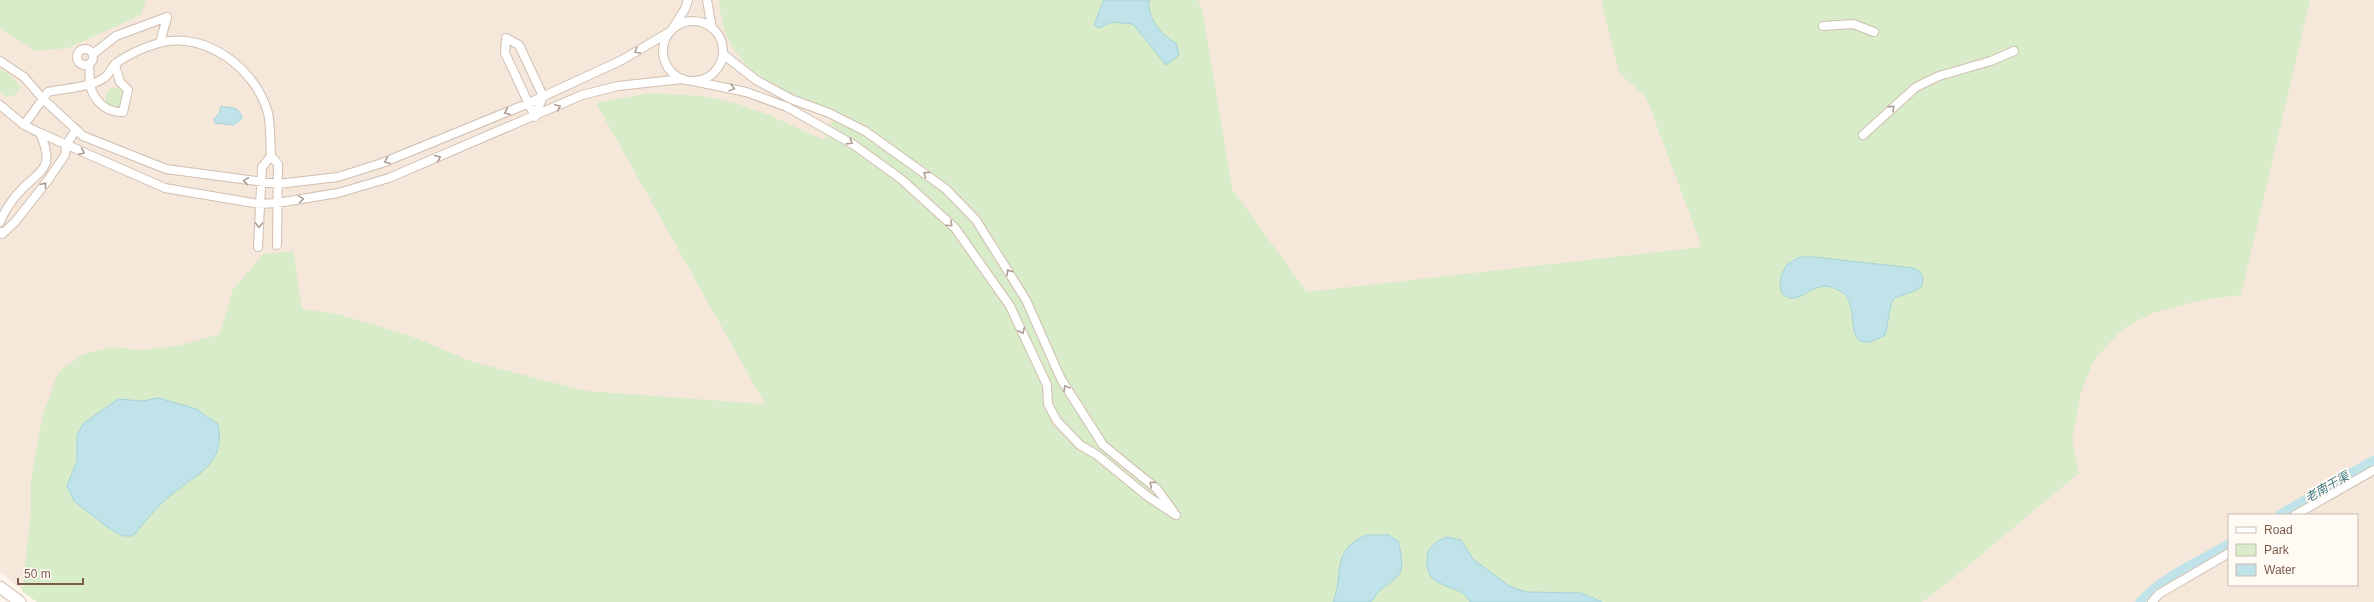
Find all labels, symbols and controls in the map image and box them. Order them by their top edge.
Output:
one-way arrow [634,46,641,53]
one-way arrow [728,84,735,92]
one-way arrow [553,104,561,112]
one-way arrow [1887,105,1895,113]
one-way arrow [504,107,511,115]
one-way arrow [846,137,853,145]
one-way arrow [78,147,85,155]
one-way arrow [435,154,442,162]
one-way arrow [383,156,390,164]
one-way arrow [923,171,930,178]
one-way arrow [243,177,249,186]
one-way arrow [39,183,46,190]
one-way arrow [298,195,304,204]
one-way arrow [945,219,953,226]
one-way arrow [255,222,263,228]
one-way arrow [1006,269,1013,276]
one-way arrow [1017,327,1025,335]
one-way arrow [1064,385,1071,392]
water label: 老南干渠 [2303,468,2353,505]
one-way arrow [1149,482,1156,489]
legend [2228,514,2358,586]
text: Road [2264,523,2293,537]
text: Park [2264,543,2290,557]
scale bar [18,560,83,586]
text: Water [2264,563,2296,577]
text: 50 m [24,567,51,581]

